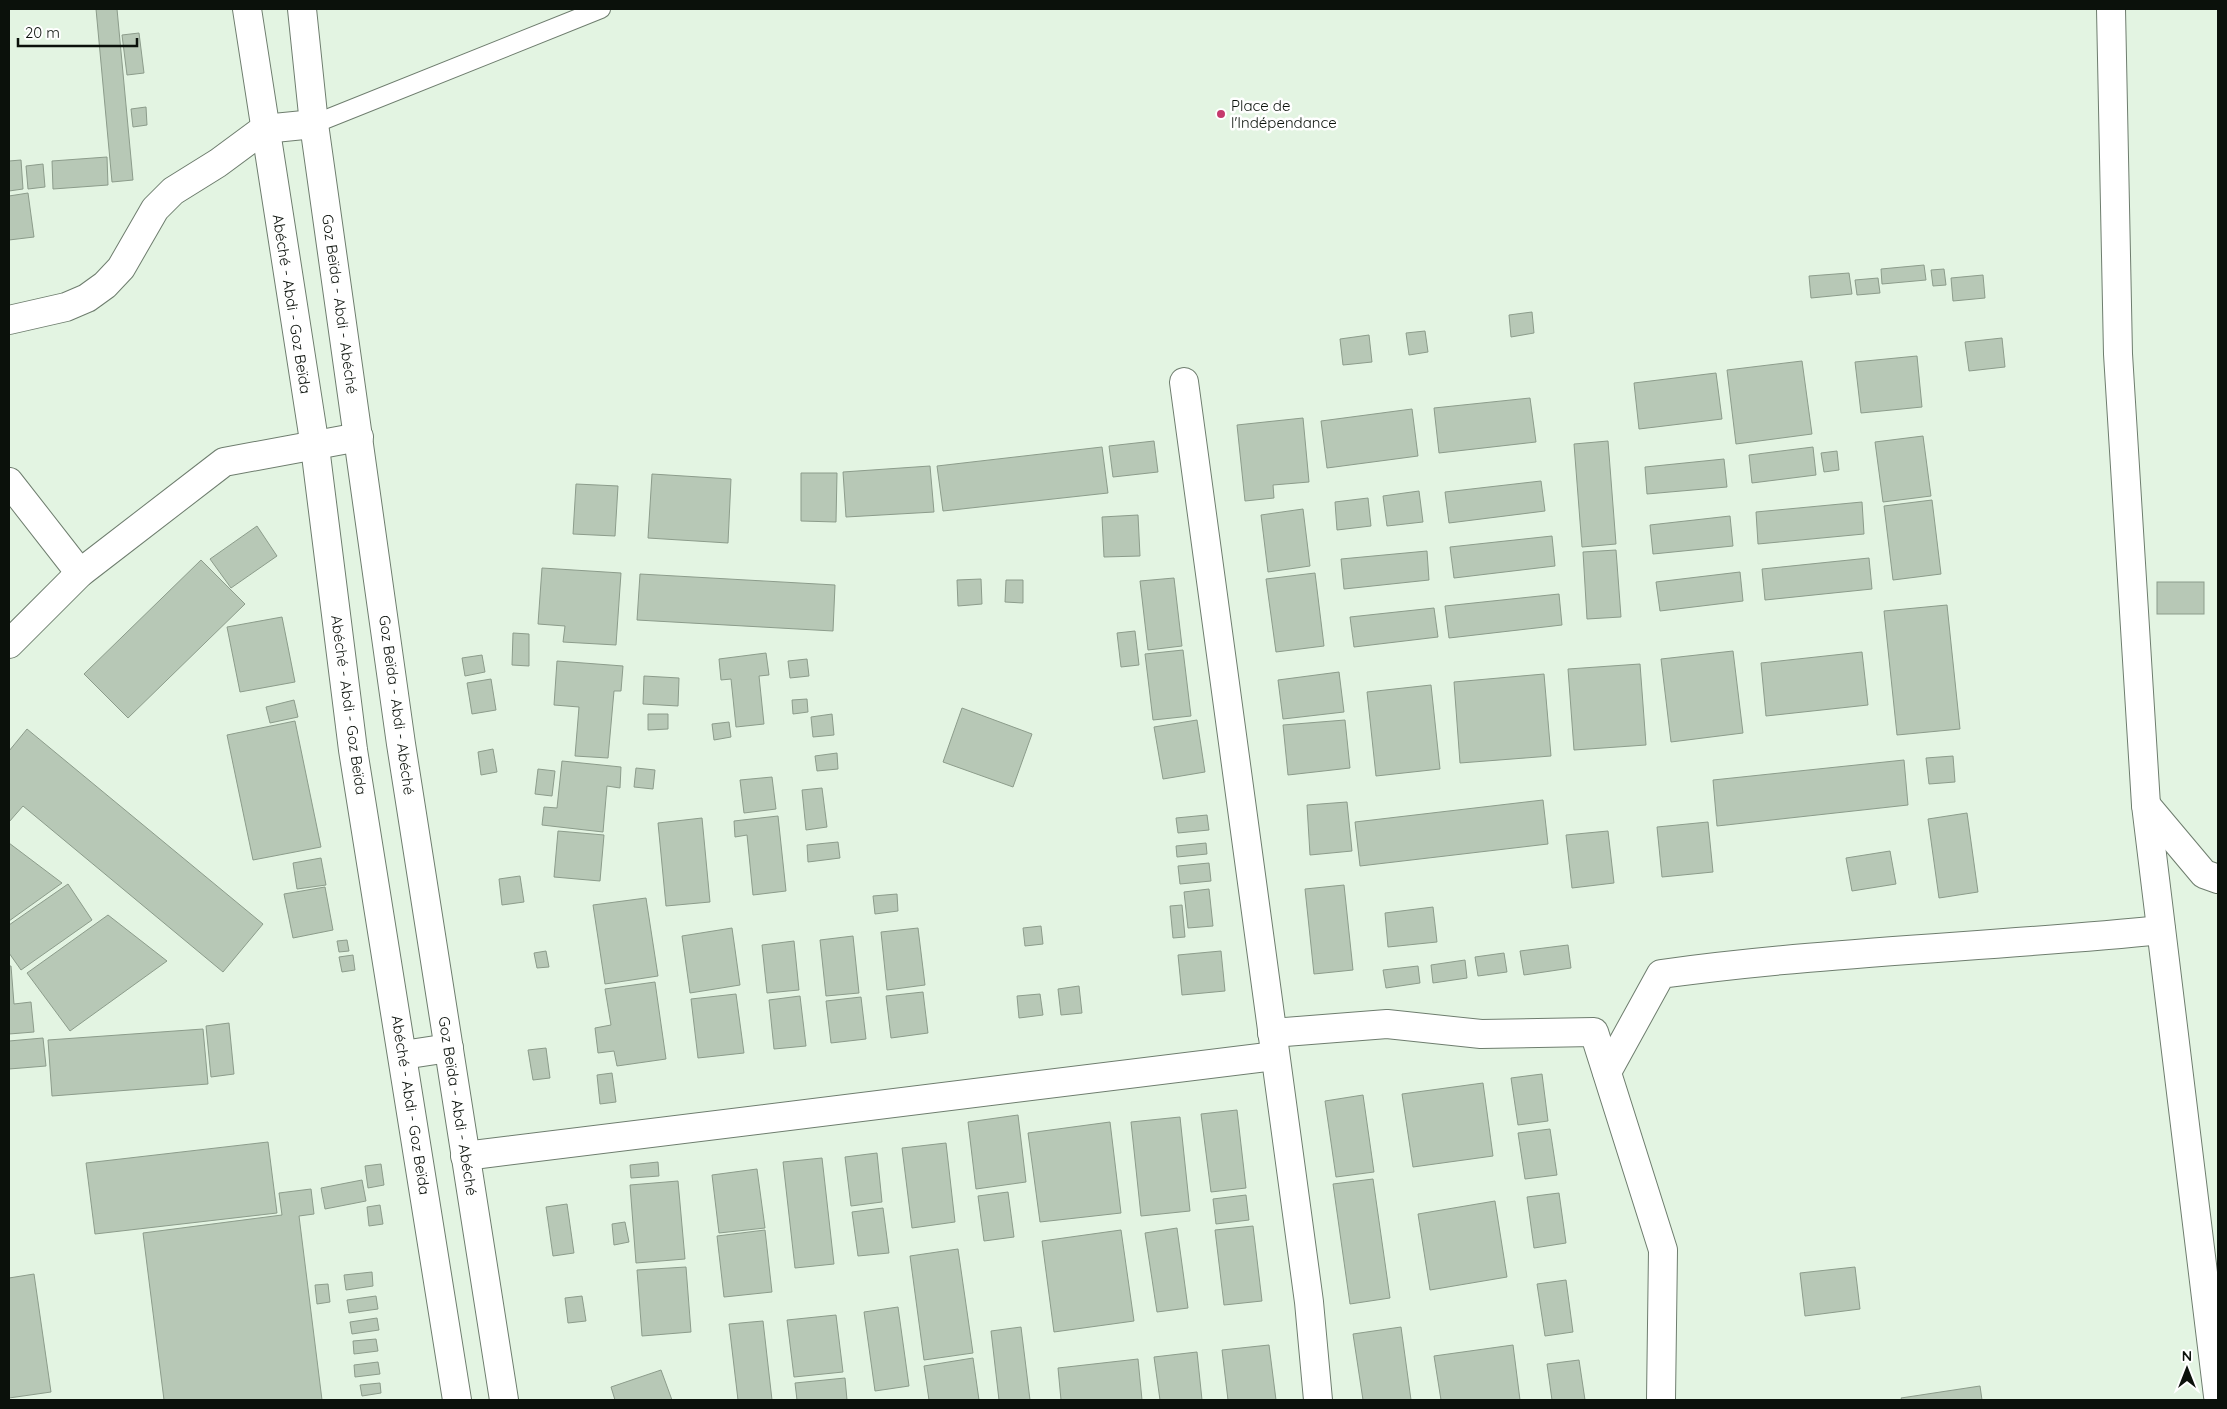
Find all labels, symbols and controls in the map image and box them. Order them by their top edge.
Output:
scale bar [18,15,136,47]
text: 20 m [25,23,60,42]
place label: Place de l'Indépendance [1231,96,1337,132]
marker: Place de l'Indépendance [1215,108,1227,120]
street label: Abéché - Abdi - Goz Beïda [268,213,316,395]
street label: Goz Beïda - Abdi - Abéché [318,213,362,395]
street label: Abéché - Abdi - Goz Beïda [327,614,371,796]
street label: Goz Beïda - Abdi - Abéché [375,614,419,796]
street label: Abéché - Abdi - Goz Beïda [387,1014,435,1196]
street label: Goz Beïda - Abdi - Abéché [434,1015,482,1197]
north arrow [2162,1344,2212,1394]
text: N [2182,1347,2192,1365]

